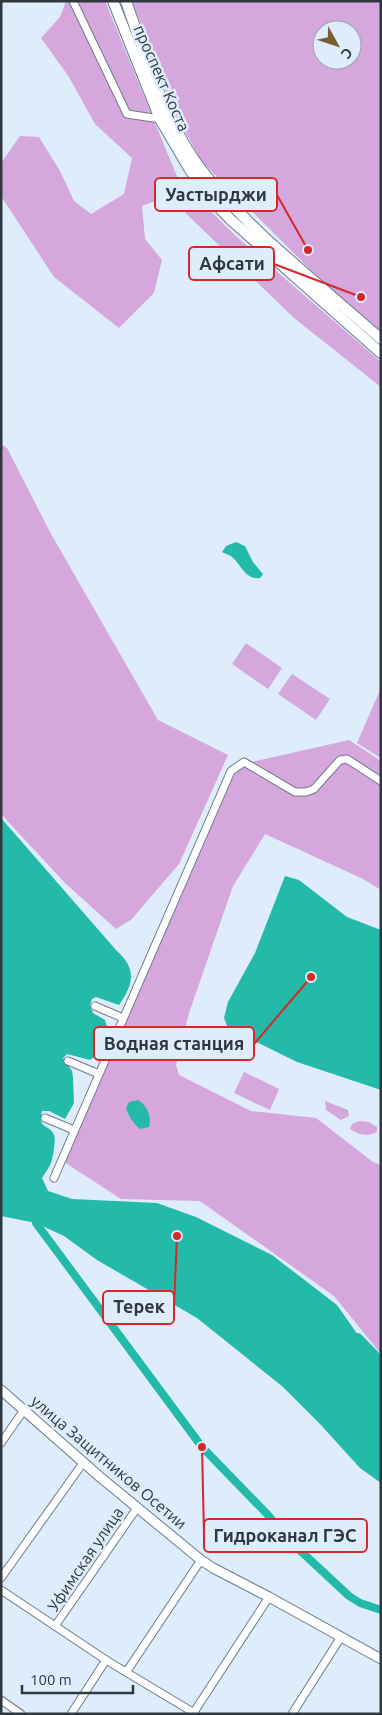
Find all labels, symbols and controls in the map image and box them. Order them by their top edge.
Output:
north arrow [312,20,362,70]
street label: проспект Коста [131,22,193,134]
text: С [338,45,356,62]
callout: Уастырджи [155,178,277,211]
text: Уастырджи [165,184,267,204]
callout: Афсати [189,247,274,280]
text: Афсати [199,253,265,273]
callout: Водная станция [94,1027,254,1060]
text: Водная станция [104,1033,244,1053]
callout: Терек [103,1291,174,1324]
text: Терек [113,1296,166,1316]
street label: улица Защитников Осетии [28,1392,190,1532]
street label: Уфимская улица [44,1504,126,1614]
callout: Гидроканал ГЭС [204,1519,367,1552]
text: Гидроканал ГЭС [213,1525,357,1545]
scale bar [22,1662,134,1694]
text: 100 m [30,1671,72,1688]

